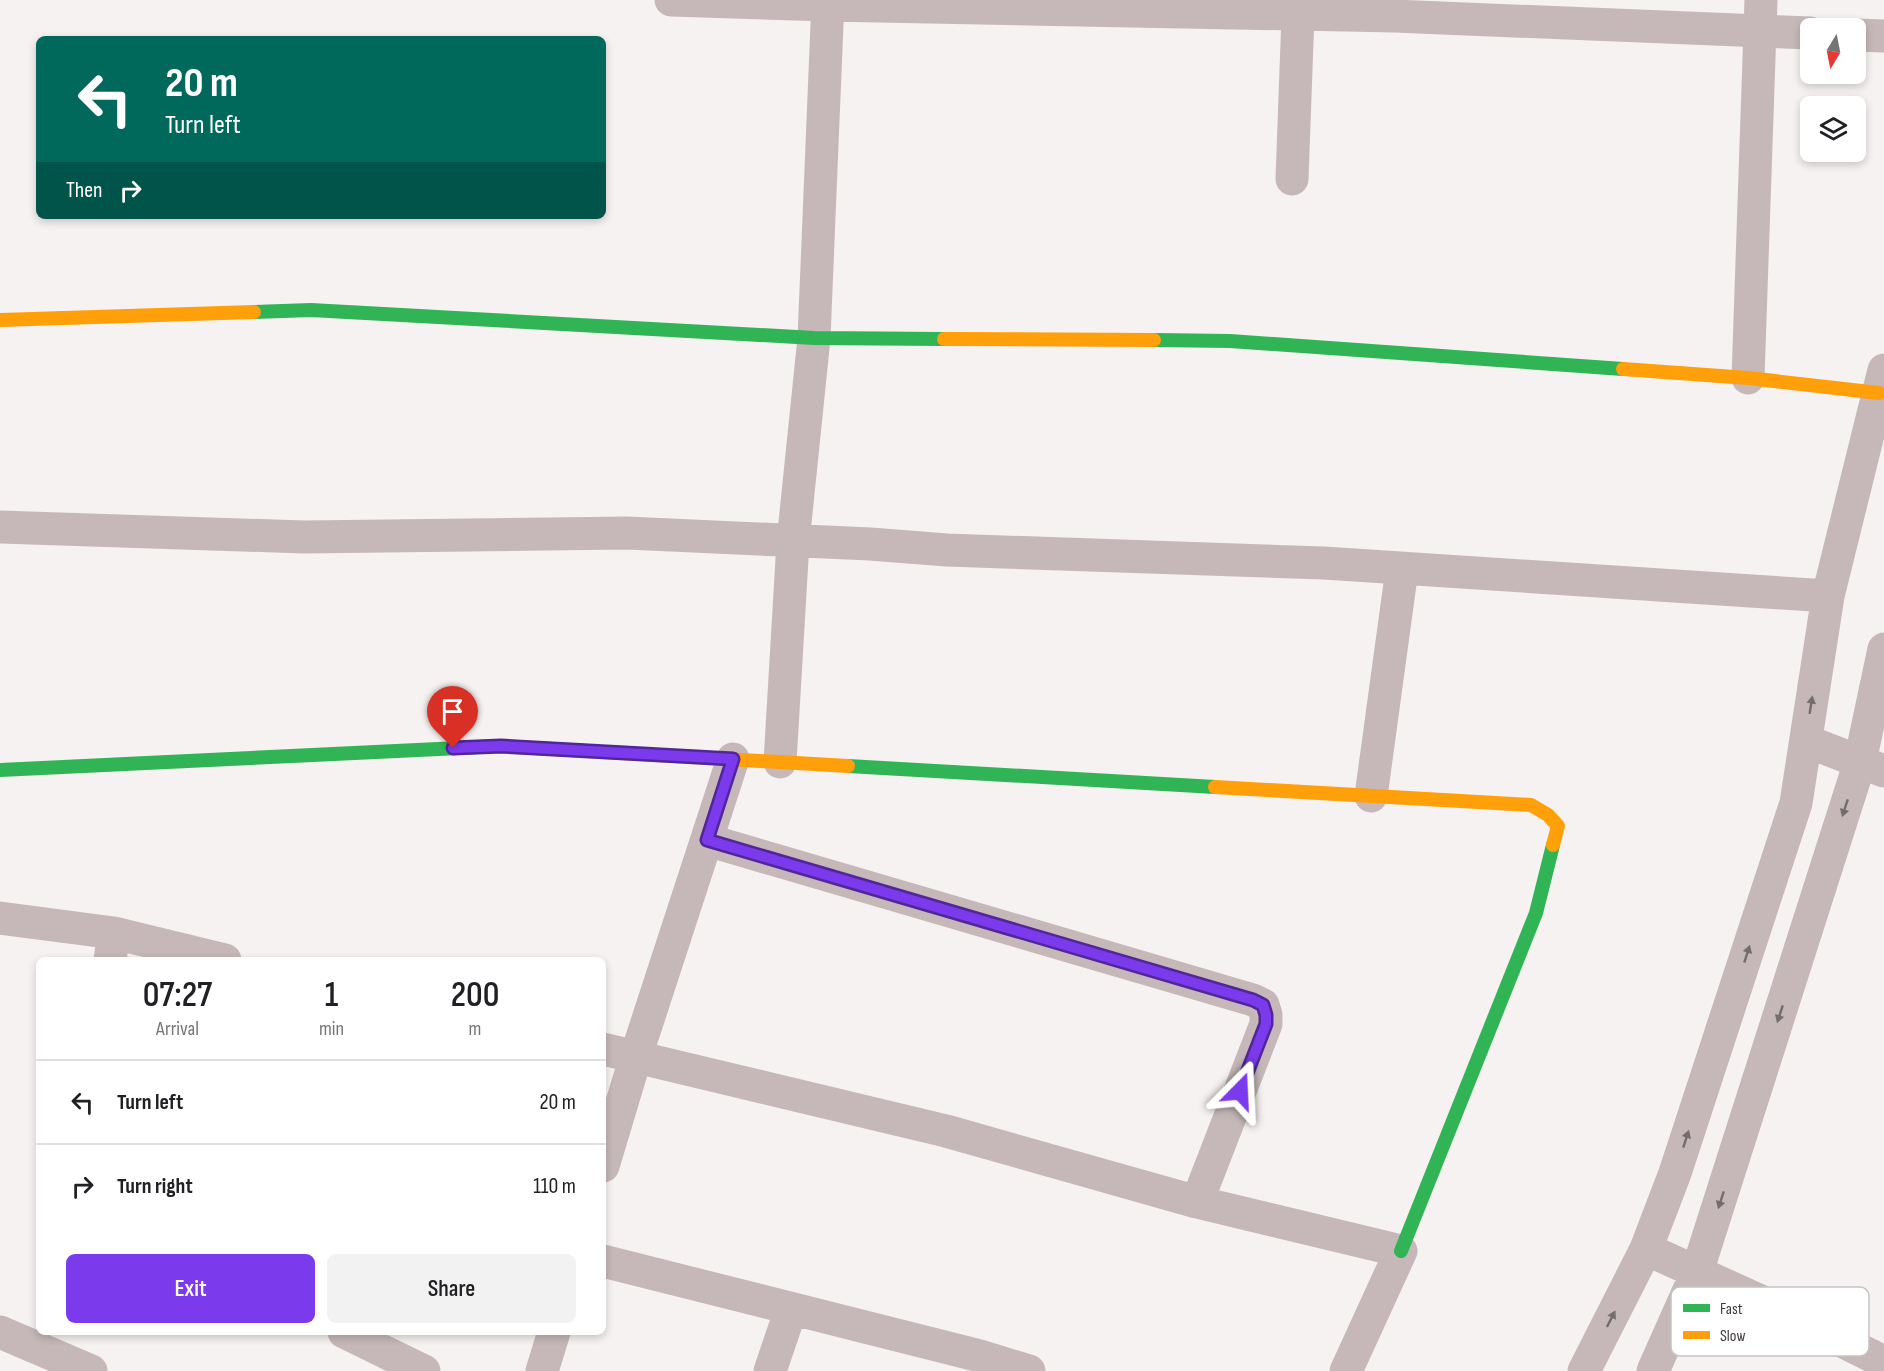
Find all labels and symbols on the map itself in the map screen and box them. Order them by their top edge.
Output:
north arrow [1800,18,1866,84]
pin [427,686,478,748]
one-way arrow [1807,696,1816,715]
one-way arrow [1840,799,1849,817]
one-way arrow [1742,945,1752,963]
one-way arrow [1774,1005,1784,1023]
position arrow [1208,1059,1272,1123]
one-way arrow [1681,1130,1691,1148]
one-way arrow [1715,1191,1725,1209]
legend [1671,1287,1869,1356]
text: Fast [1720,1300,1743,1319]
one-way arrow [1605,1310,1615,1328]
text: Slow [1720,1327,1745,1346]

